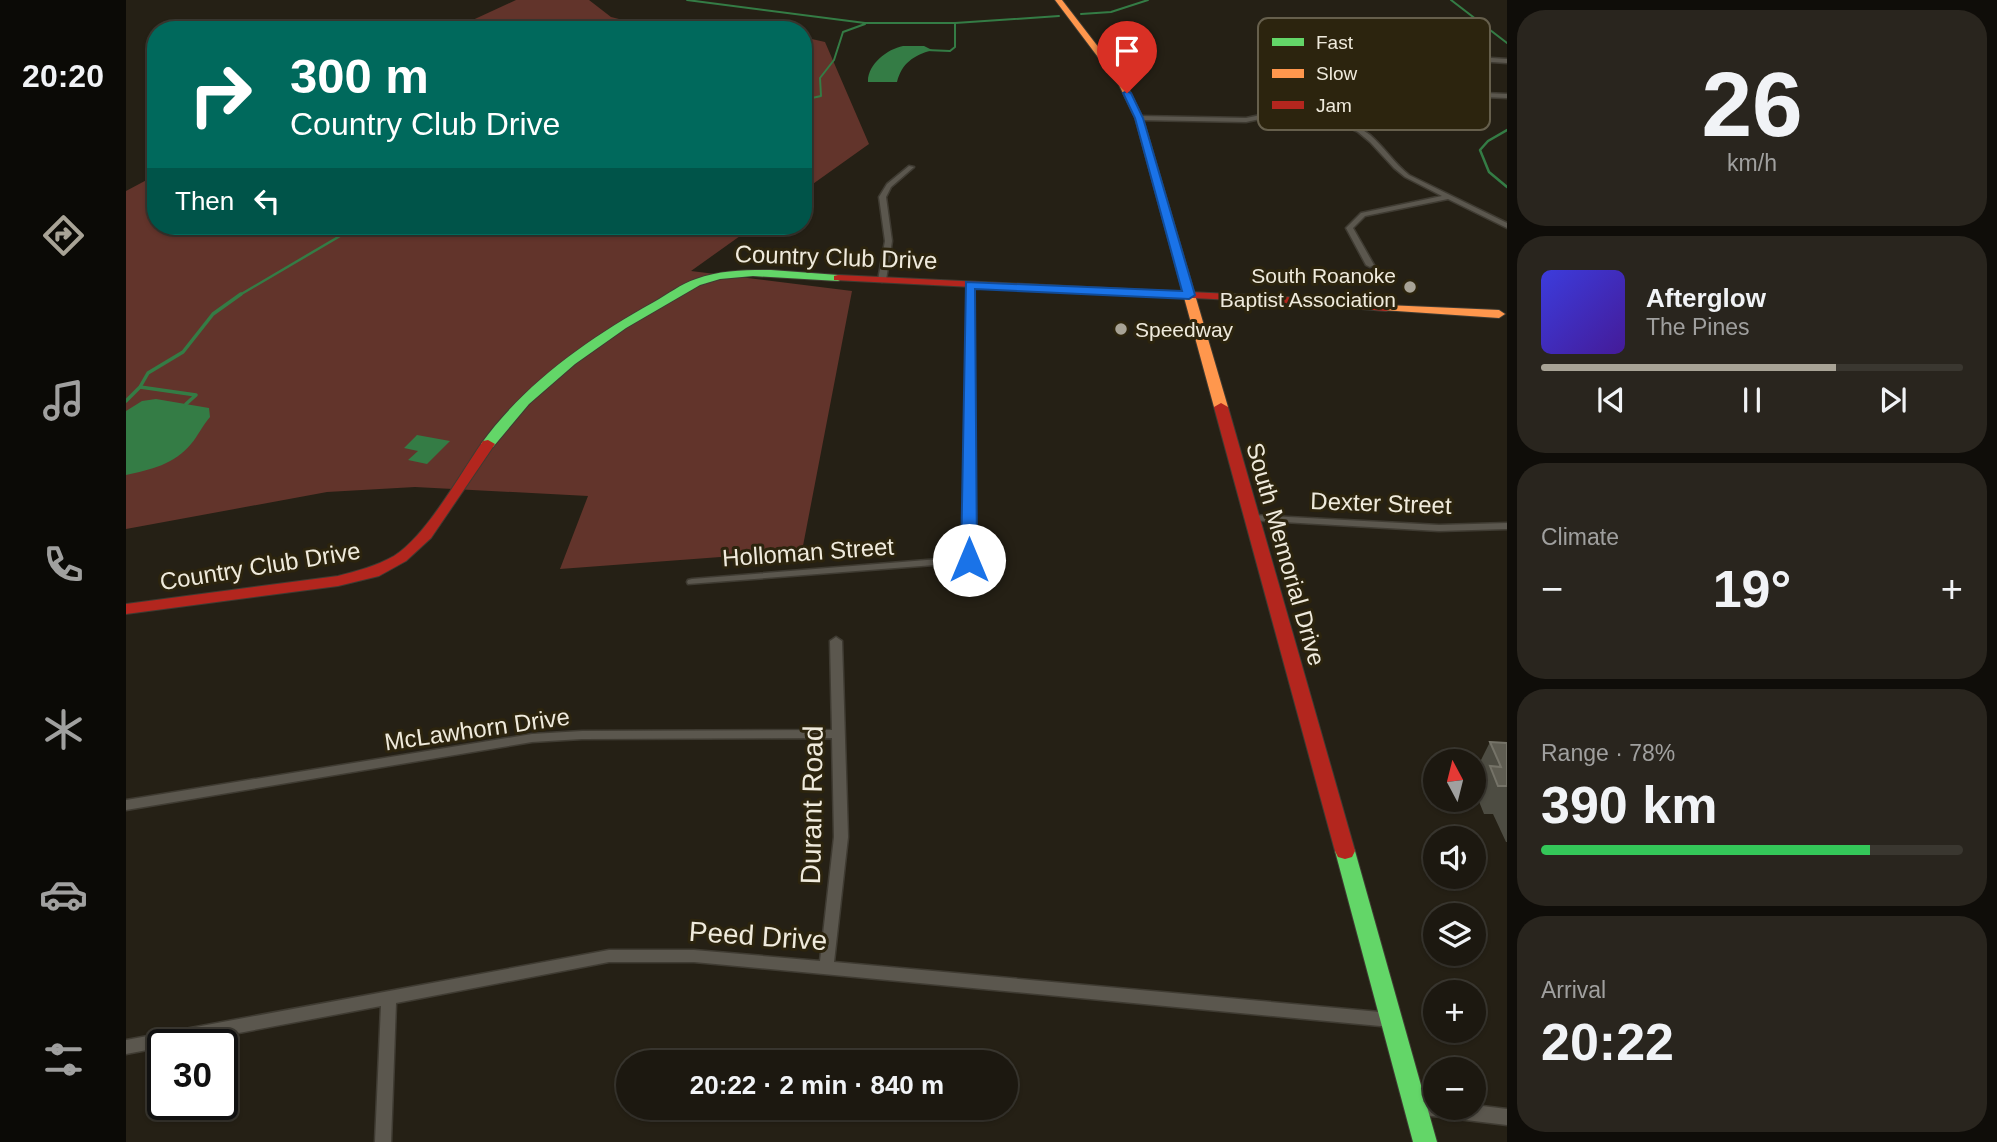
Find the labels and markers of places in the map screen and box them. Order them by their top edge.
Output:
pin [1097,21,1157,93]
place label: South Roanoke Baptist Association [1220,264,1396,311]
marker: South Roanoke Baptist Association [1402,279,1418,295]
place label: Speedway [1135,318,1234,341]
marker: Speedway [1113,321,1129,337]

